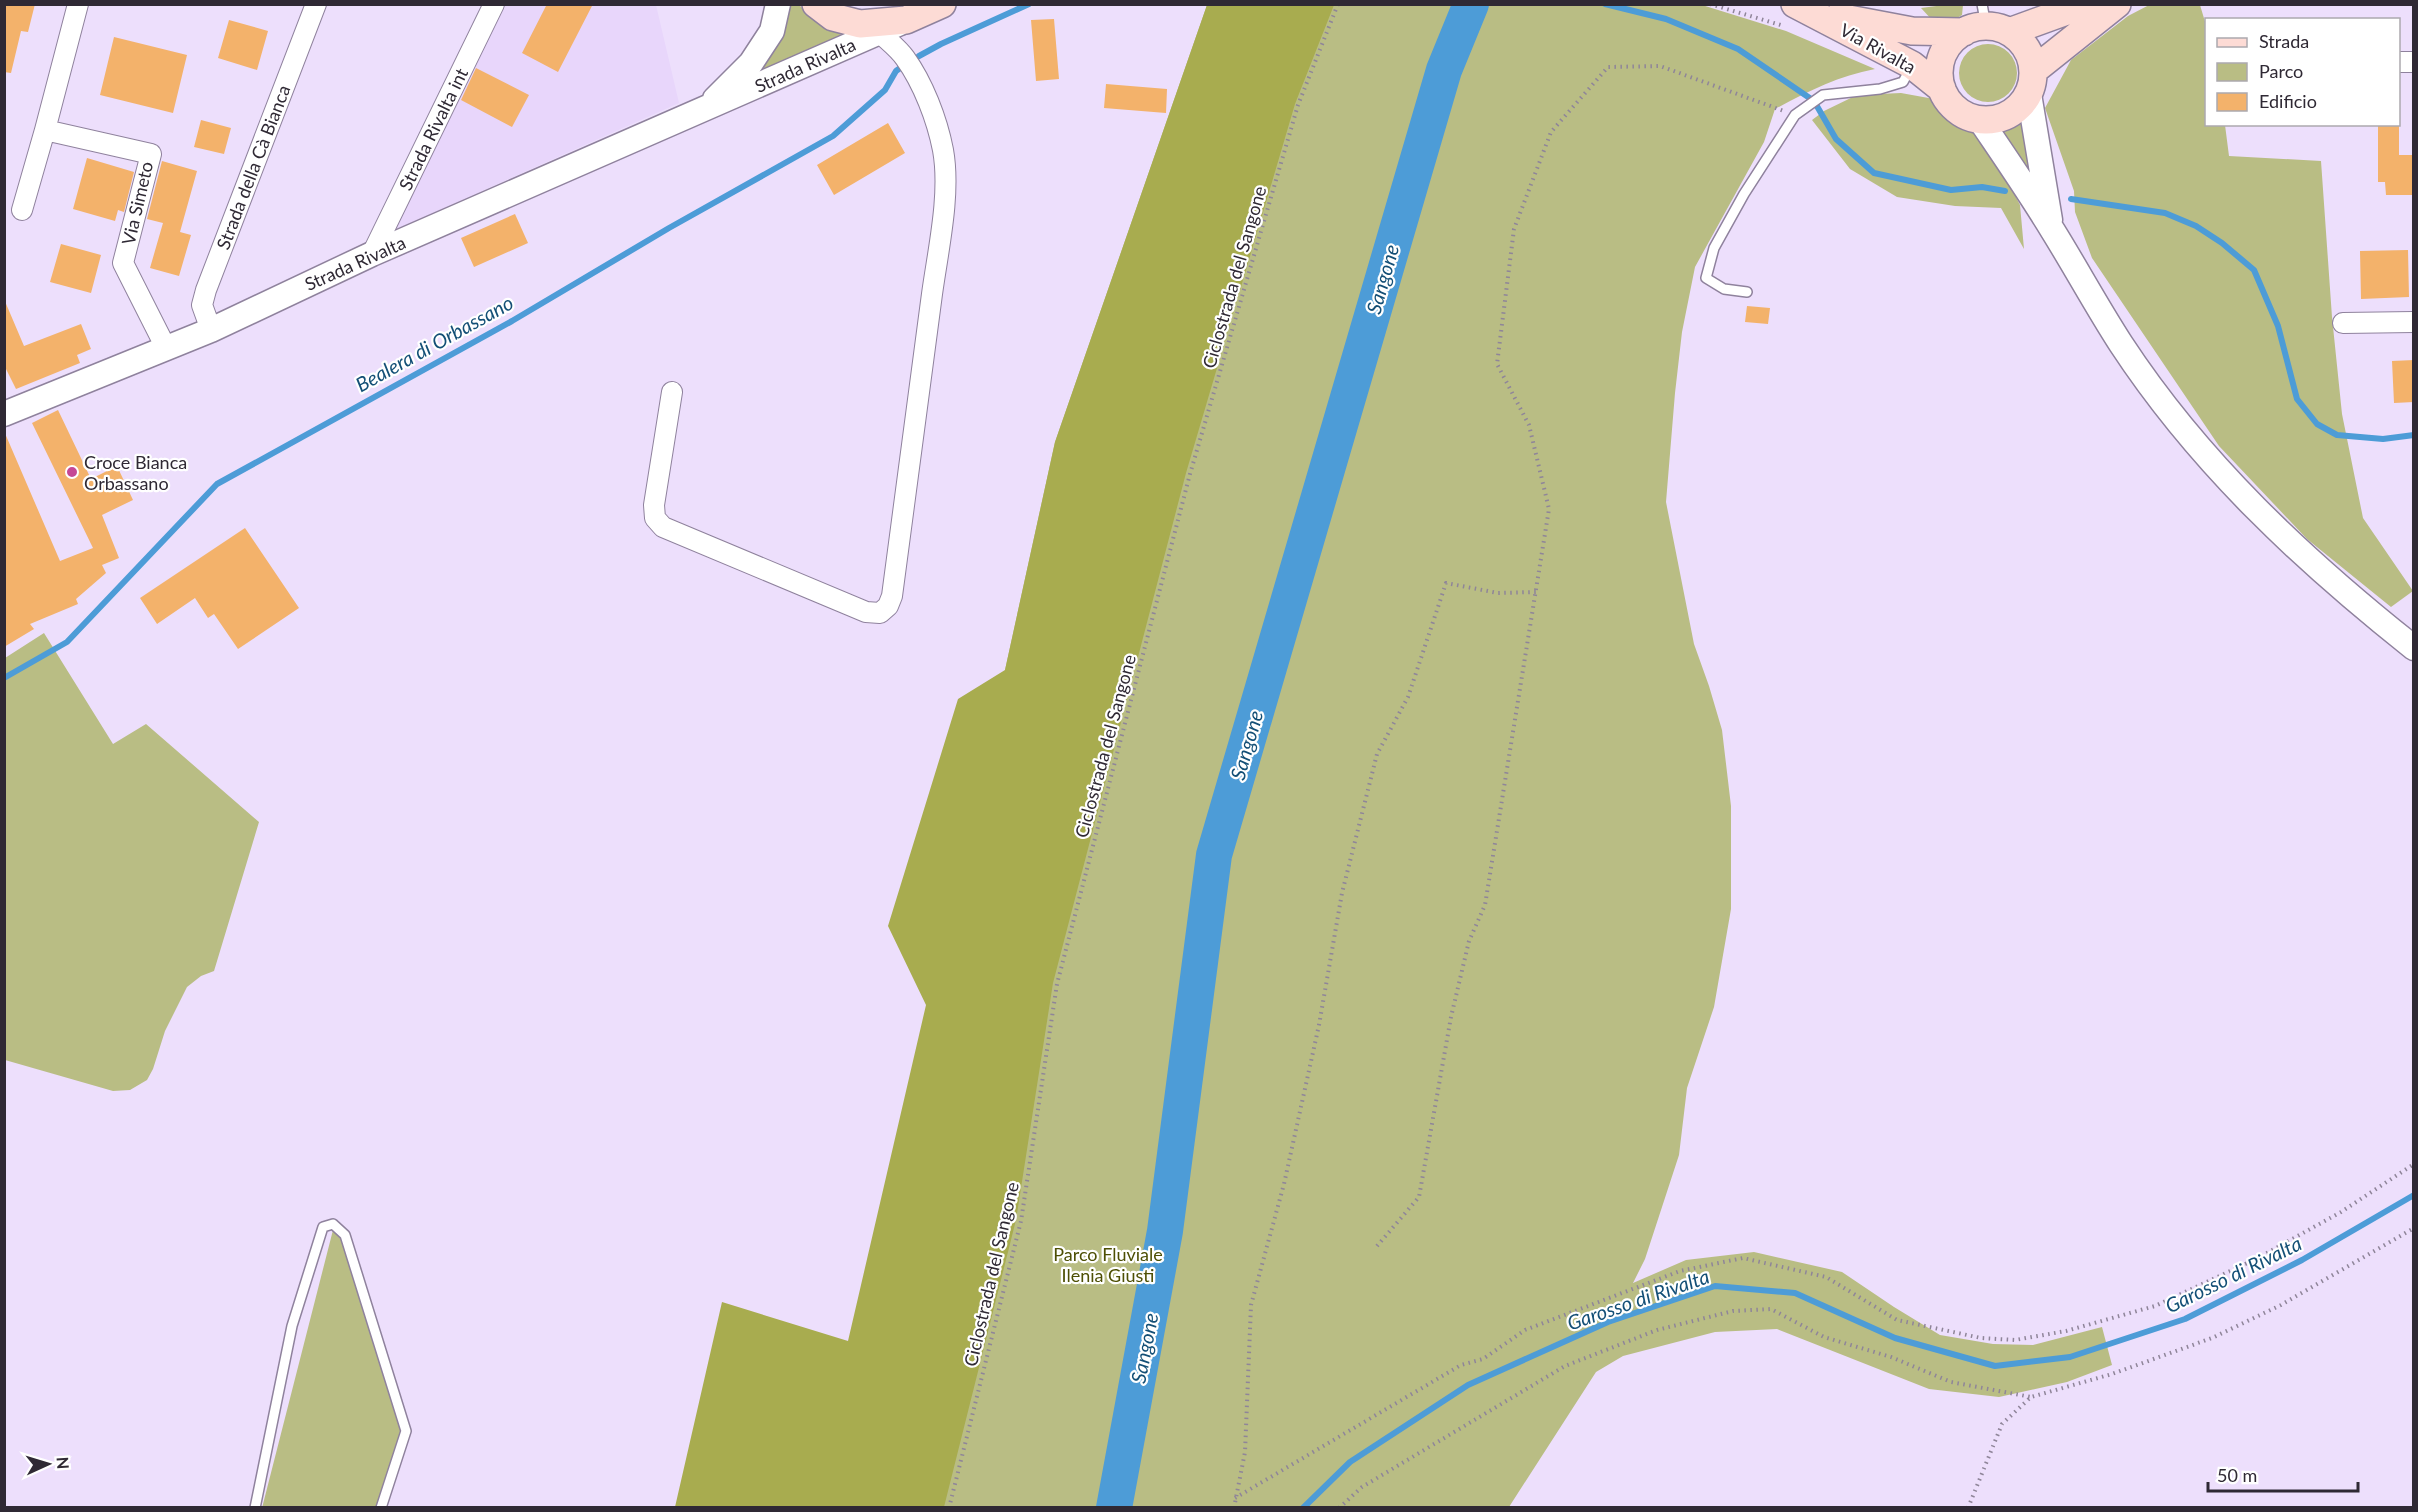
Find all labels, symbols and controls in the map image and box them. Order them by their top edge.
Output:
street label: Via Rivalta [1836,18,1920,78]
legend [2205,18,2400,126]
text: Strada [2259,30,2309,52]
street label: Strada Rivalta [751,33,859,97]
text: Parco [2259,60,2303,82]
street label: Strada Rivalta int [394,64,472,194]
street label: Strada della Cà Bianca [211,82,295,252]
text: Edificio [2259,90,2317,112]
street label: Via Simeto [117,159,157,247]
street label: Ciclostrada del Sangone [1197,183,1271,371]
street label: Strada Rivalta [301,231,409,295]
water label: Sangone [1361,242,1403,316]
water label: Bealera di Orbassano [351,290,517,396]
place label: Croce Bianca Orbassano [84,451,187,494]
marker: Croce Bianca Orbassano [65,465,79,479]
street label: Ciclostrada del Sangone [1070,652,1140,840]
water label: Sangone [1225,708,1267,782]
street label: Ciclostrada del Sangone [959,1180,1023,1368]
water label: Garosso di Rivalta [2161,1231,2305,1317]
park label: Parco Fluviale Ilenia Giusti [1053,1243,1163,1286]
water label: Garosso di Rivalta [1564,1263,1712,1335]
water label: Sangone [1125,1311,1163,1385]
north arrow [18,1434,78,1494]
scale bar [2208,1455,2358,1493]
text: N [54,1456,73,1470]
text: 50 m [2217,1464,2257,1486]

